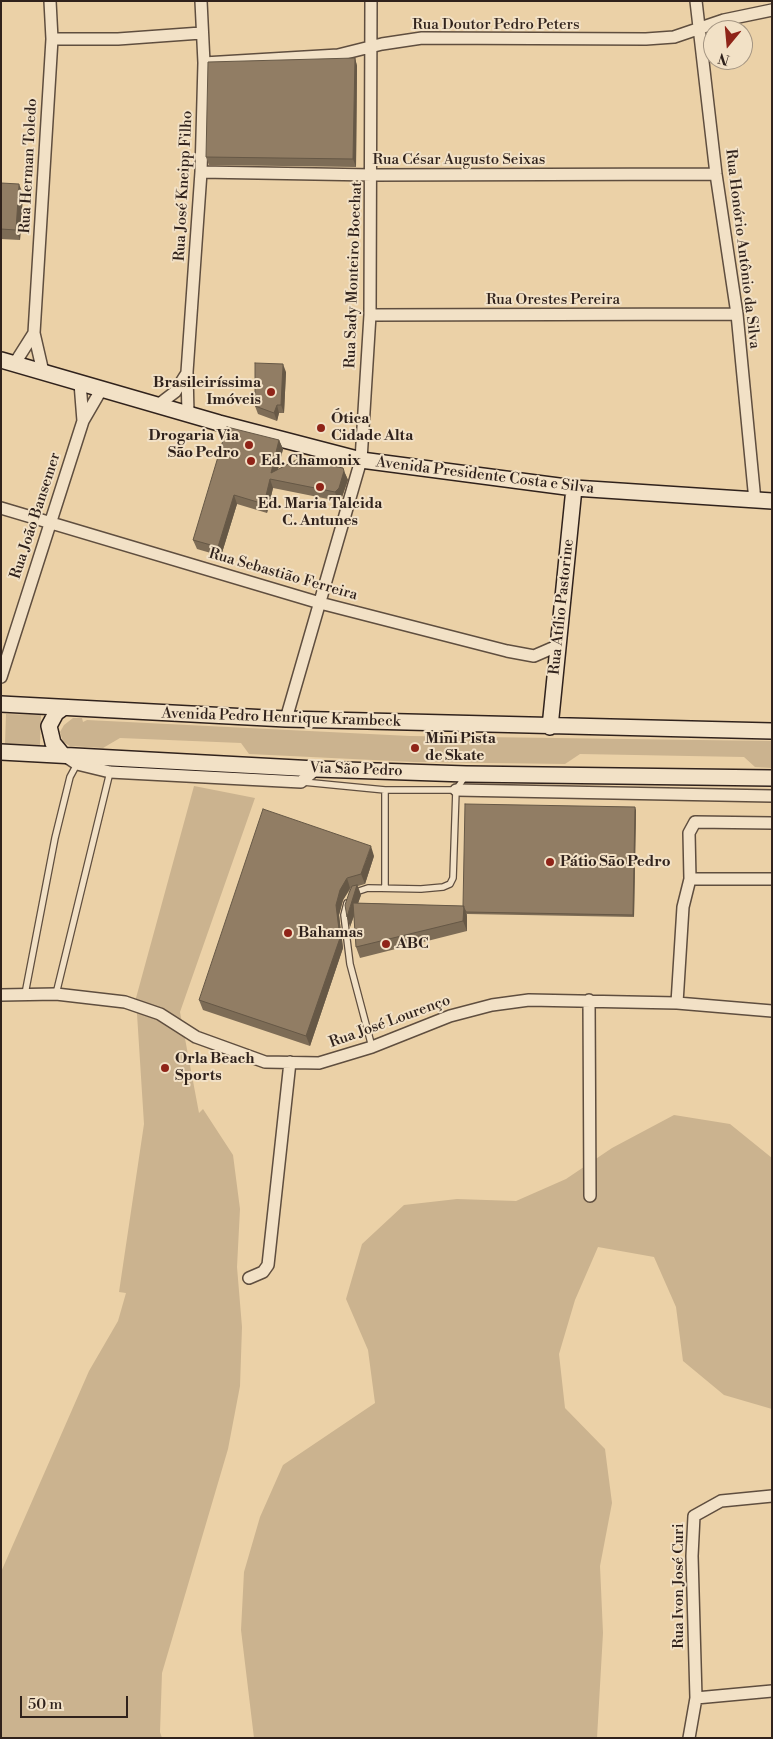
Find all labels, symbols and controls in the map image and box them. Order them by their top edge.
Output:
street label: Rua Doutor Pedro Peters [412,16,580,34]
north arrow [703,20,753,70]
text: N [716,48,732,69]
street label: Rua Herman Toledo [16,98,42,234]
street label: Rua José Kneipp Filho [171,110,197,262]
street label: Rua Honório Antônio da Silva [721,148,763,350]
street label: Rua César Augusto Seixas [373,151,545,169]
street label: Rua Sady Monteiro Boechat [342,181,366,369]
street label: Rua Orestes Pereira [486,291,620,309]
place label: Brasileiríssima Imóveis [153,374,261,409]
marker: Brasileiríssima Imóveis [265,386,277,398]
place label: Ótica Cidade Alta [331,410,413,445]
marker: Ótica Cidade Alta [315,422,327,434]
place label: Drogaria Via São Pedro [148,427,239,462]
marker: Drogaria Via São Pedro [243,439,255,451]
street label: Rua João Bansemer [7,450,65,582]
place label: Ed. Chamonix [261,452,361,470]
street label: Avenida Presidente Costa e Silva [375,454,595,498]
marker: Ed. Chamonix [245,455,257,467]
marker: Ed. Maria Talcida C. Antunes [314,481,326,493]
place label: Ed. Maria Talcida C. Antunes [258,495,382,530]
street label: Rua Atílio Pastorine [546,538,578,676]
street label: Rua Sebastião Ferreira [206,545,360,605]
street label: Avenida Pedro Henrique Krambeck [161,705,401,731]
place label: Mini Pista de Skate [425,730,496,765]
marker: Mini Pista de Skate [409,742,421,754]
street label: Via São Pedro [309,759,403,781]
place label: Pátio São Pedro [560,853,671,871]
marker: Pátio São Pedro [544,856,556,868]
place label: Bahamas [298,924,363,942]
marker: Bahamas [282,927,294,939]
place label: ABC [396,935,429,953]
marker: ABC [380,938,392,950]
street label: Rua José Lourenço [327,992,453,1052]
place label: Orla Beach Sports [175,1050,254,1085]
marker: Orla Beach Sports [159,1062,171,1074]
street label: Rua Ivon José Curi [670,1523,688,1649]
scale bar [22,1686,130,1718]
text: 50 m [28,1695,62,1714]

